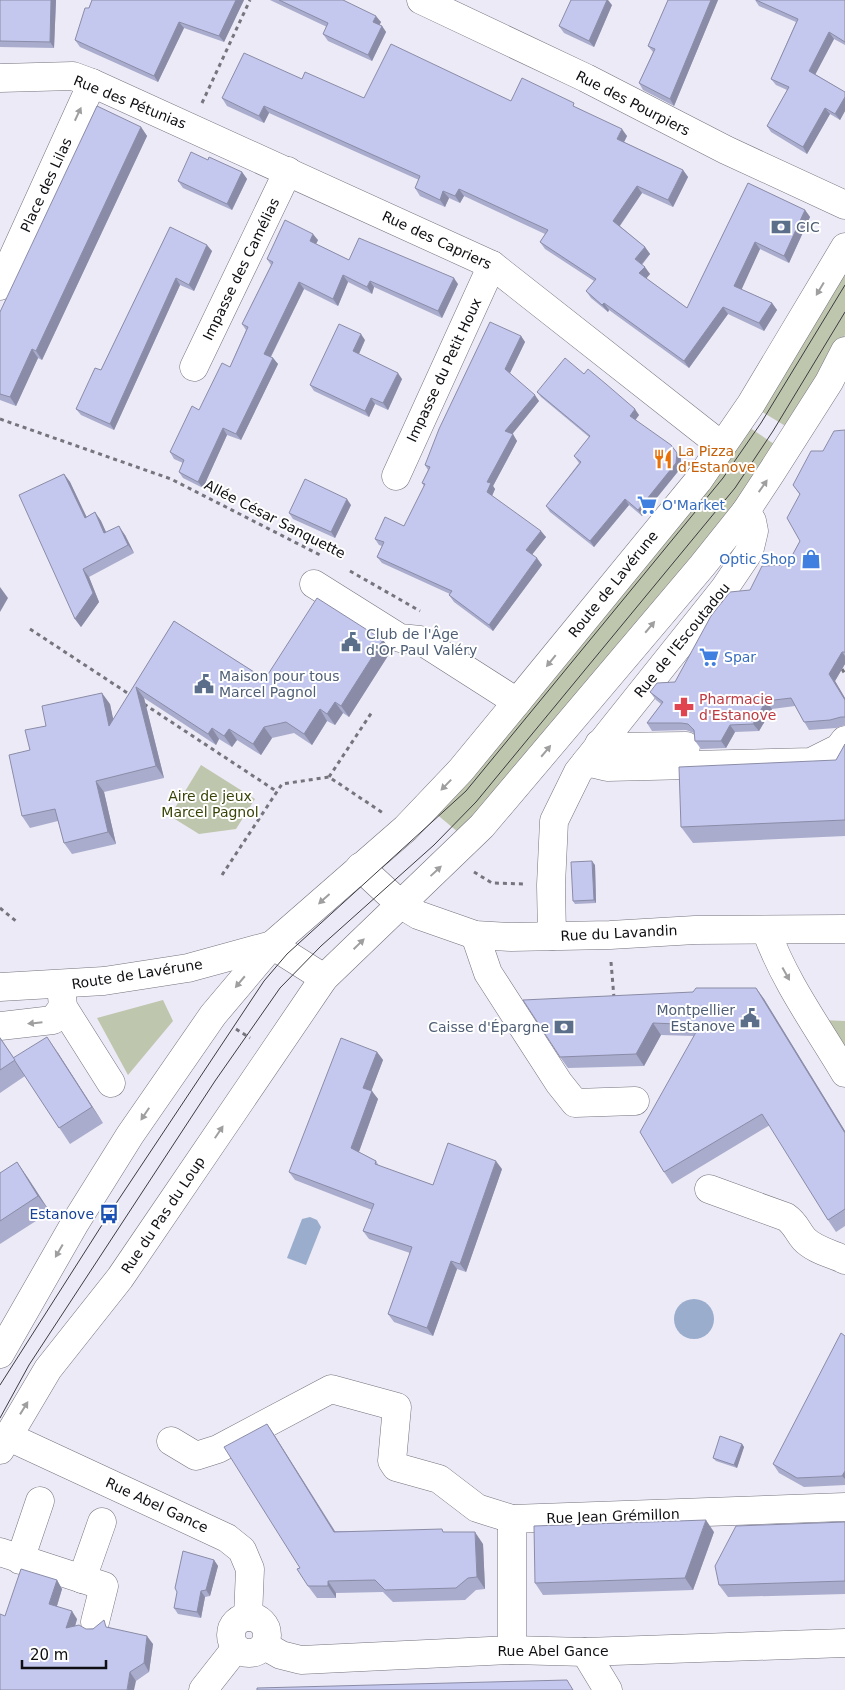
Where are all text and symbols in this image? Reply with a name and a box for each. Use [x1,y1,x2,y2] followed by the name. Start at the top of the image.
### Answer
[573,67,693,139] street label: Rue des Pourpiers
[71,72,189,132] street label: Rue des Pétunias
[73,107,82,122] one-way arrow
[17,135,75,235] street label: Place des Lilas
[200,195,282,343] street label: Impasse des Camélias
[380,208,494,272] street label: Rue des Capriers
[770,216,792,238] bank icon: CIC
[796,219,820,235] place label: CIC
[815,282,824,295] one-way arrow
[404,295,484,445] street label: Impasse du Petit Houx
[678,443,755,475] place label: La Pizza d'Estanove
[652,448,674,470] restaurant icon: La Pizza d'Estanove
[202,477,348,561] street label: Allée César Sanquette
[758,480,767,493] one-way arrow
[636,494,658,516] supermarket icon: O'Market
[662,497,726,513] place label: O'Market
[565,528,661,640] street label: Route de Lavérune
[800,548,822,570] shop icon: Optic Shop
[719,551,796,567] place label: Optic Shop
[631,580,733,700] street label: Rue de l'Escoutadou
[645,621,656,634] one-way arrow
[366,625,477,658] place label: Club de l'Âge d'Or Paul Valéry
[340,631,362,653] public building icon: Club de l'Âge d'Or Paul Valéry
[698,646,720,668] supermarket icon: Spar
[724,649,756,665] place label: Spar
[545,654,556,667] one-way arrow
[219,668,339,700] place label: Maison pour tous Marcel Pagnol
[193,673,215,695] public building icon: Maison pour tous Marcel Pagnol
[699,691,776,723] place label: Pharmacie d'Estanove
[673,696,695,718] pharmacy icon: Pharmacie d'Estanove
[540,745,551,758] one-way arrow
[441,779,453,791] one-way arrow
[161,788,259,820] park label: Aire de jeux Marcel Pagnol
[430,865,442,877] one-way arrow
[317,894,330,905] one-way arrow
[560,922,678,944] street label: Rue du Lavandin
[353,938,365,950] one-way arrow
[70,956,204,992] street label: Route de Lavérune
[781,967,790,980] one-way arrow
[235,976,246,989] one-way arrow
[656,1002,735,1034] place label: Montpellier Estanove
[739,1007,761,1029] public building icon: Montpellier Estanove
[553,1016,575,1038] bank icon: Caisse d'Épargne
[26,1019,42,1027] one-way arrow
[428,1019,549,1035] place label: Caisse d'Épargne
[140,1107,150,1120] one-way arrow
[214,1125,224,1139] one-way arrow
[118,1153,208,1276] street label: Rue du Pas du Loup
[98,1203,120,1225] bus stop icon: Estanove
[29,1206,94,1222] place label: Estanove
[54,1245,63,1258] one-way arrow
[20,1401,29,1414] one-way arrow
[103,1474,211,1536] street label: Rue Abel Gance
[546,1506,680,1526] street label: Rue Jean Grémillon
[22,1638,106,1670] scale bar
[497,1643,609,1659] street label: Rue Abel Gance
[30,1646,68,1664] text: 20 m

